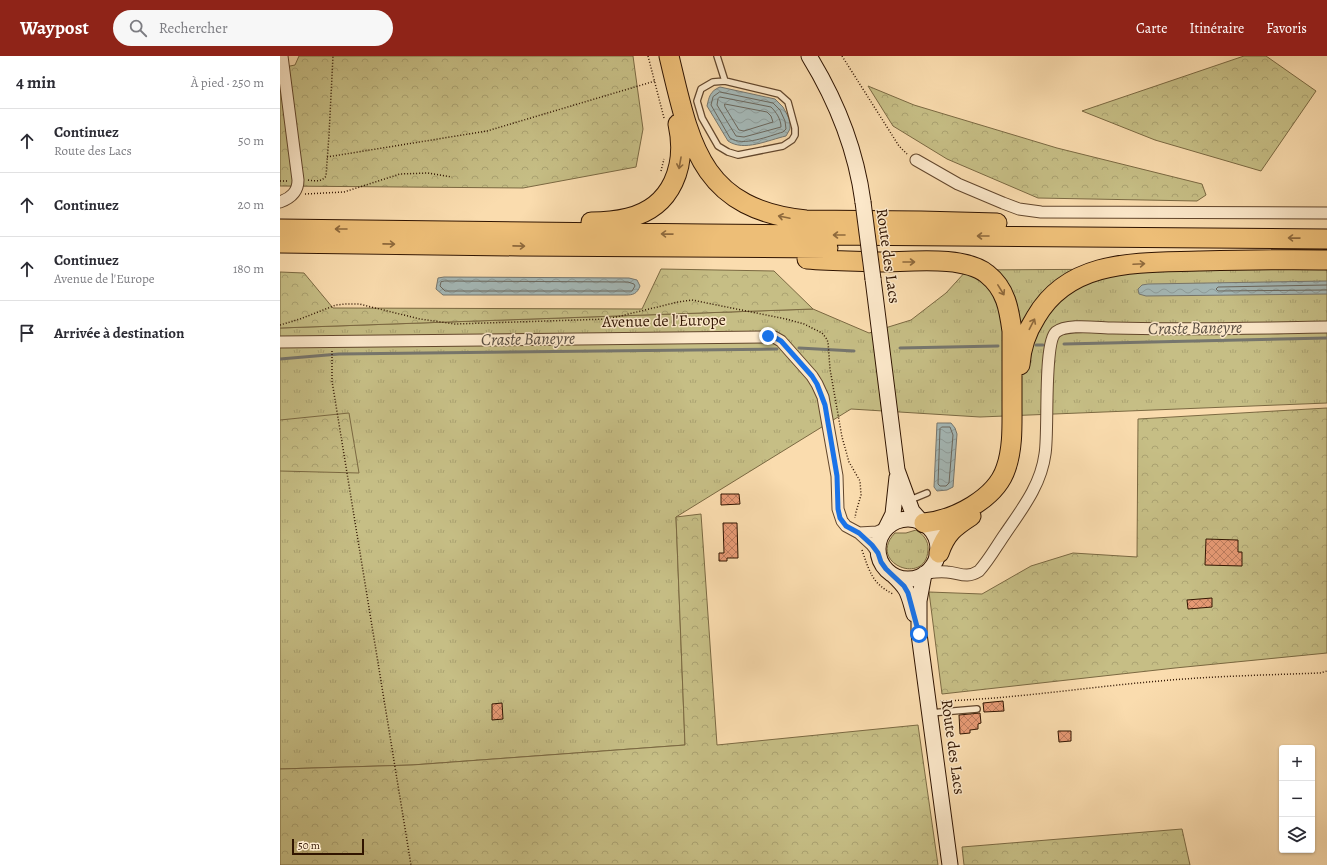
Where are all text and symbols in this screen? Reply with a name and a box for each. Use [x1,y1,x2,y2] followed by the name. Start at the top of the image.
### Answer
[113,10,393,46] search box
[20,15,89,41] text: Waypost
[127,17,149,39] icon: search
[159,18,228,38] text: Rechercher
[1136,19,1167,38] text: Carte
[1189,19,1244,38] text: Itinéraire
[1266,19,1307,38] text: Favoris
[16,71,56,94] text: 4 min
[191,74,264,91] text: À pied · 250 m
[54,122,119,142] text: Continuez
[16,130,38,152] icon: ahead
[238,132,264,149] text: 50 m
[54,142,132,159] text: Route des Lacs
[675,156,683,169] one-way arrow
[16,194,38,216] icon: ahead
[54,195,119,215] text: Continuez
[238,196,264,213] text: 20 m
[870,207,906,305] street label: Route des Lacs
[778,213,791,221] one-way arrow
[335,225,348,233] one-way arrow
[661,230,674,238] one-way arrow
[833,231,846,239] one-way arrow
[977,232,990,240] one-way arrow
[1288,234,1301,242] one-way arrow
[382,240,395,248] one-way arrow
[512,242,525,250] one-way arrow
[54,250,119,270] text: Continuez
[16,258,38,280] icon: ahead
[902,258,915,266] one-way arrow
[233,260,264,277] text: 180 m
[1132,260,1145,267] one-way arrow
[54,270,155,287] text: Avenue de l'Europe
[997,284,1005,296] one-way arrow
[601,309,726,333] street label: Avenue de l'Europe
[1148,316,1242,340] water label: Craste Baneyre
[1029,318,1036,330] one-way arrow
[16,322,38,344] icon: arrive
[54,323,185,343] text: Arrivée à destination
[481,327,575,351] water label: Craste Baneyre
[759,327,777,345] route end
[910,625,928,643] route start
[935,698,971,796] street label: Route des Lacs
[1279,745,1315,853] map controls
[1279,745,1315,781] button: +
[1279,781,1315,817] button: −
[1279,817,1315,853] button: layers
[292,837,364,856] scale bar
[298,838,320,853] text: 50 m

